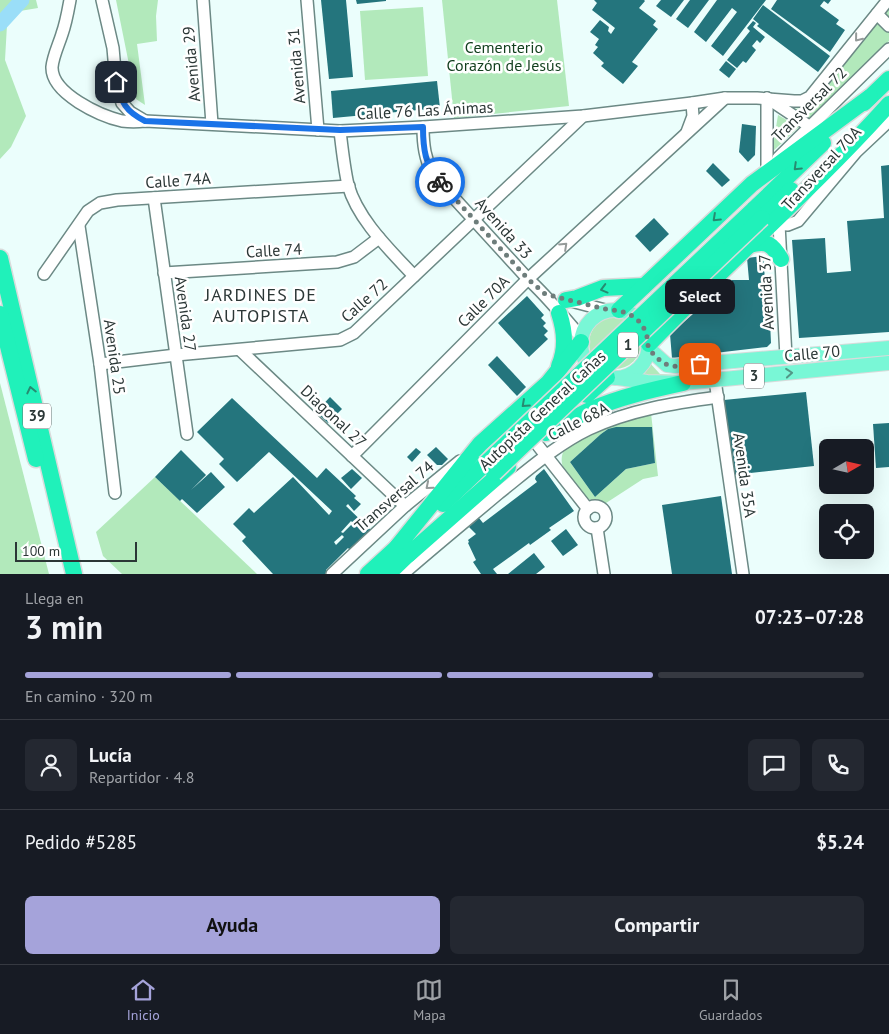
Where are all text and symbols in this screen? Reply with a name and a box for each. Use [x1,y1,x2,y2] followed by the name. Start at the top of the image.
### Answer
[178,25,204,103] street label: Avenida 29
[283,27,309,105] street label: Avenida 31
[855,32,863,41] one-way arrow
[447,37,562,75] park label: Cementerio Corazón de Jesús
[95,61,137,103] pin
[767,62,851,146] street label: Transversal 72
[102,68,130,96] icon: home
[356,96,494,124] street label: Calle 76 Las Ánimas
[777,121,865,214] street label: Transversal 70A
[415,157,465,207] courier
[794,161,803,170] one-way arrow
[145,168,212,192] street label: Calle 74A
[426,168,454,196] icon: bike
[471,193,537,263] street label: Avenida 33
[713,212,722,221] one-way arrow
[246,239,303,261] street label: Calle 74
[558,243,567,252] one-way arrow
[754,254,778,330] street label: Avenida 37
[453,270,514,331] street label: Calle 70A
[337,274,391,326] street label: Calle 72
[171,275,201,353] street label: Avenida 27
[665,279,735,314] callout: Select
[204,283,317,327] district label: JARDINES DE AUTOPISTA
[601,284,609,294] one-way arrow
[679,286,721,306] text: Select
[100,318,130,396] street label: Avenida 25
[618,332,638,358] road number: 1
[783,341,841,365] street label: Calle 70
[679,343,721,385] pin
[474,346,610,474] street label: Autopista General Cañas
[686,350,714,378] icon: bag
[744,364,764,388] road number: 3
[785,368,793,379] one-way arrow
[297,380,371,452] street label: Diagonal 27
[26,386,37,395] one-way arrow
[544,397,612,445] street label: Calle 68A
[521,398,530,407] one-way arrow
[23,404,51,428] road number: 39
[729,431,761,519] street label: Avenida 35A
[819,439,874,494] north arrow
[819,439,874,559] map controls
[350,456,438,536] street label: Transversal 74
[426,481,435,489] one-way arrow
[819,504,874,559] button: locate
[15,539,138,562] scale bar
[22,542,60,560] text: 100 m
[25,588,84,608] text: Llega en
[755,605,864,629] text: 07:23–07:28
[25,606,103,648] text: 3 min
[25,686,153,706] text: En camino · 320 m
[25,739,77,791] button: person
[748,739,800,791] button: chat
[812,739,864,791] button: phone
[89,743,132,767] text: Lucía
[89,767,194,787] text: Repartidor · 4.8
[25,830,137,854] text: Pedido #5285
[816,830,864,854] text: $5.24
[25,896,440,954] button: Ayuda
[450,896,864,954] button: Compartir
[127,976,160,1024] tab: Inicio
[413,976,446,1024] tab: Mapa
[699,976,762,1024] tab: Guardados

